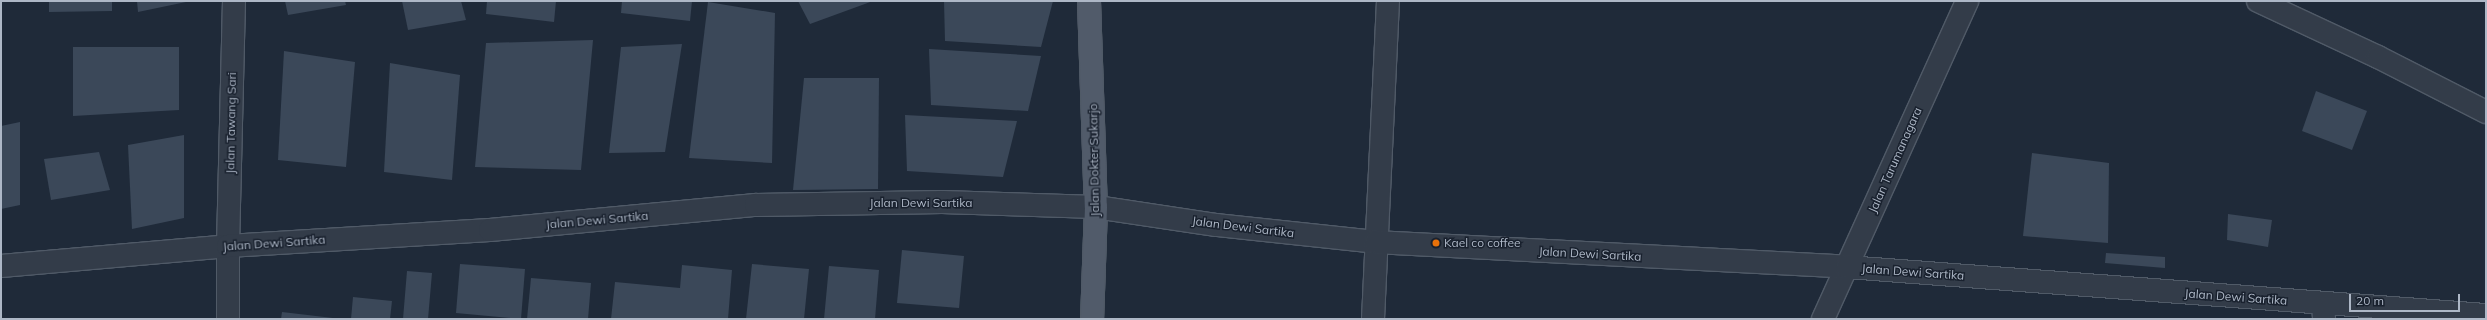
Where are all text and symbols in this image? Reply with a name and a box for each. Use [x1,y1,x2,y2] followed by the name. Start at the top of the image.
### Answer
[223,72,239,174] street label: Jalan Tawang Sari
[1086,103,1102,217] street label: Jalan Dokter Sukarjo
[1865,105,1925,215] street label: Jalan Tarumanagara
[870,196,972,210] street label: Jalan Dewi Sartika
[545,208,649,232] street label: Jalan Dewi Sartika
[1191,214,1295,240] street label: Jalan Dewi Sartika
[222,232,326,254] street label: Jalan Dewi Sartika
[1444,236,1521,250] place label: Kael co coffee
[1431,238,1441,248] marker: Kael co coffee
[1538,244,1642,264] street label: Jalan Dewi Sartika
[1861,261,1965,283] street label: Jalan Dewi Sartika
[2184,286,2288,308] street label: Jalan Dewi Sartika
[2351,286,2462,312] scale bar
[2356,293,2384,308] text: 20 m

